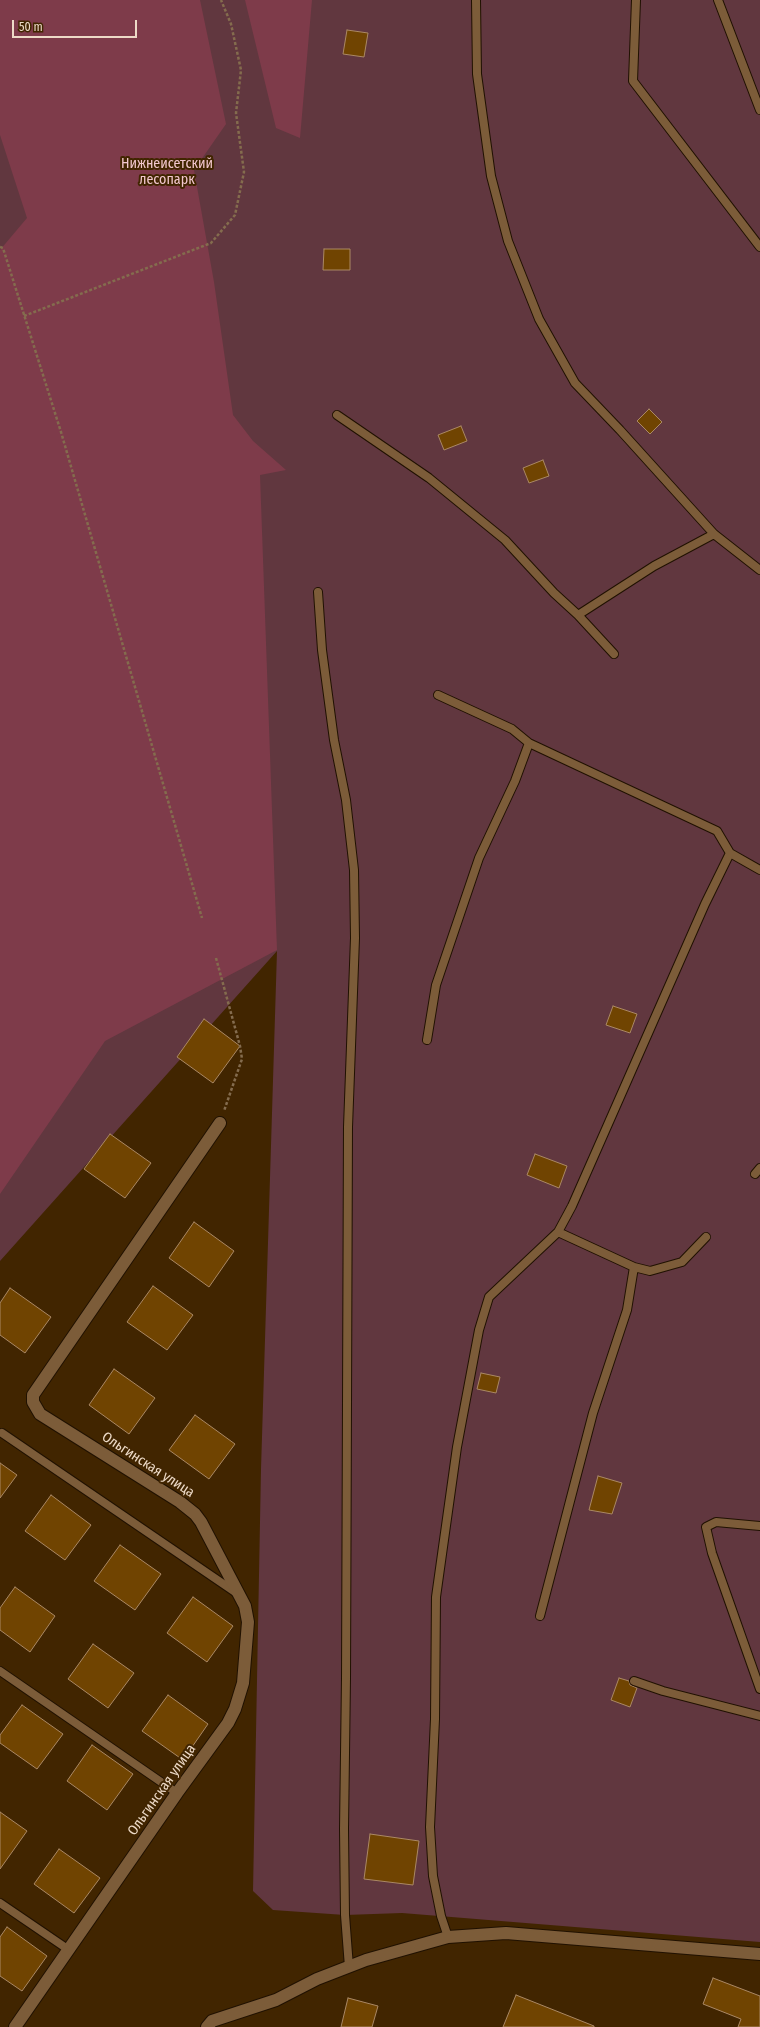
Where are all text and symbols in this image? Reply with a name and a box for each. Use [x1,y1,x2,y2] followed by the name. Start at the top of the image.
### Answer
[14,12,139,38] scale bar
[19,20,43,34] text: 50 m
[121,156,213,188] park label: Нижнеисетский лесопарк
[98,1429,198,1501] street label: Ольгинская улица
[124,1741,200,1839] street label: Ольгинская улица

